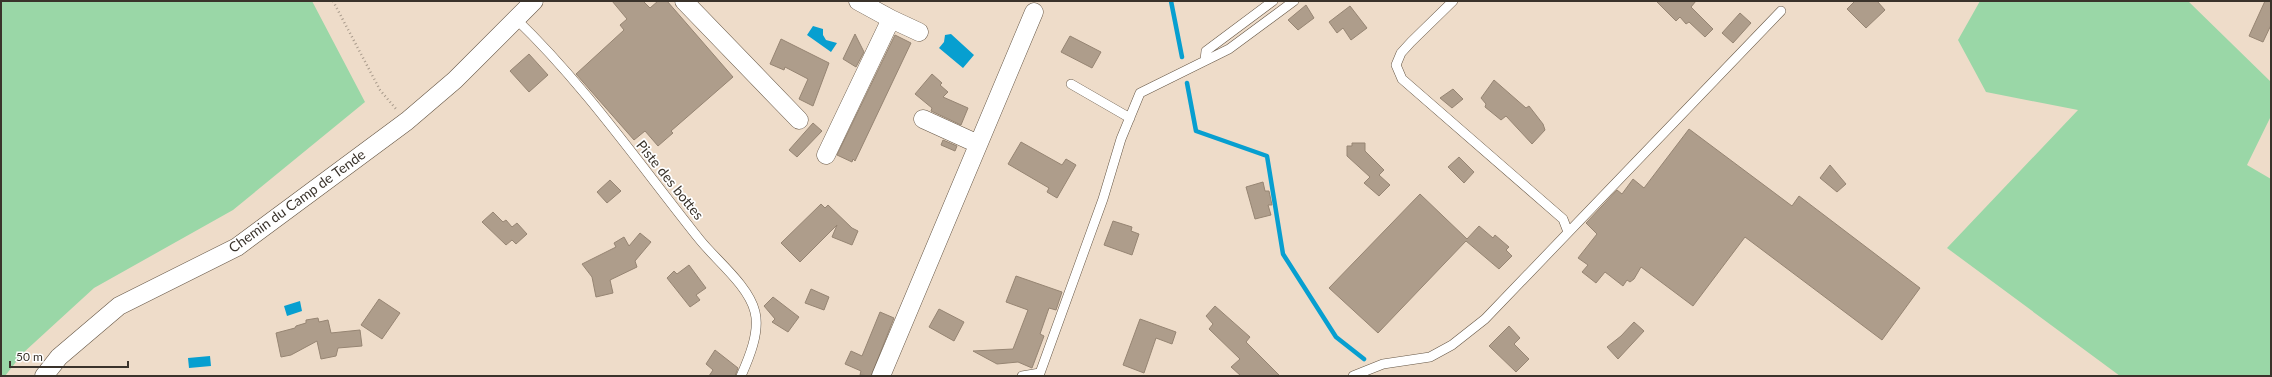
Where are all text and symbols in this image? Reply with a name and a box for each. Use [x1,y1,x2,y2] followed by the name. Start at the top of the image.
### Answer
[633,137,708,223] street label: Piste des bottes
[225,145,368,256] street label: Chemin du Camp de Tende
[10,343,128,369] scale bar
[16,349,43,364] text: 50 m

